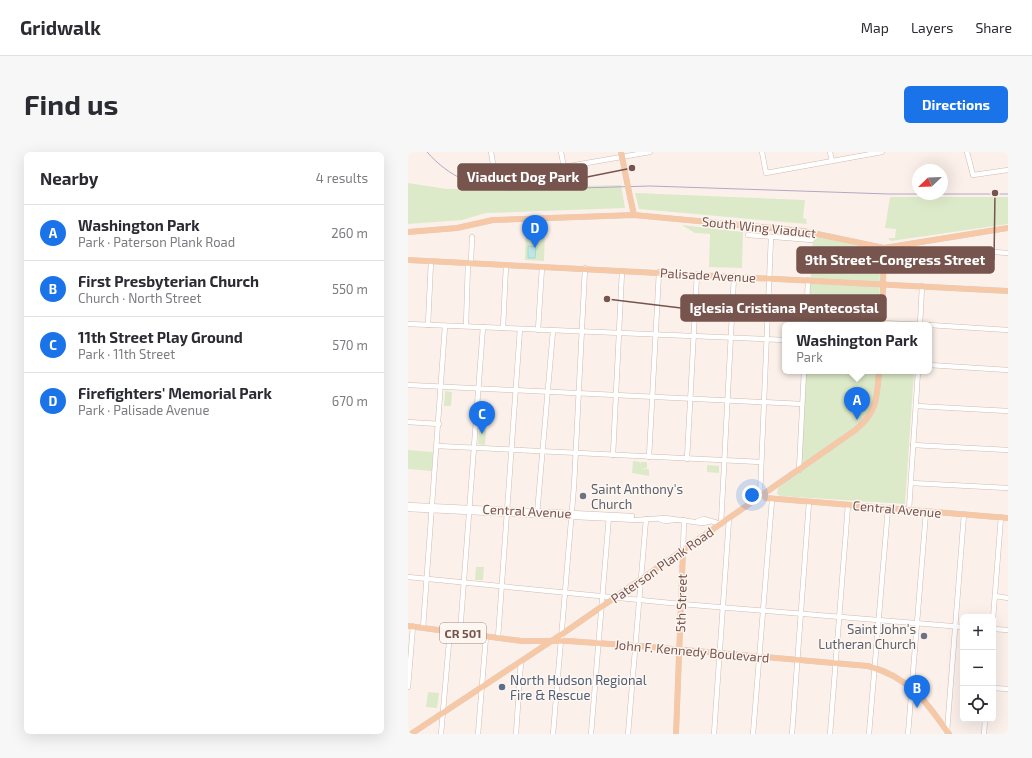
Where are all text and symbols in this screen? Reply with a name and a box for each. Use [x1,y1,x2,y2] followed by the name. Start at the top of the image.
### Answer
[20,16,101,39] text: Gridwalk
[861,19,889,36] text: Map
[911,19,953,36] text: Layers
[975,19,1012,36] text: Share
[904,86,1008,123] button: Directions
[24,87,118,121] text: Find us
[458,164,587,190] callout: Viaduct Dog Park
[912,164,948,200] north arrow
[40,168,98,188] text: Nearby
[467,168,580,185] text: Viaduct Dog Park
[316,170,368,186] text: 4 results
[701,213,817,241] street label: South Wing Viaduct
[522,215,548,248] pin: D
[78,216,200,234] text: Washington Park
[49,225,57,241] text: A
[331,225,368,241] text: 260 m
[78,234,235,250] text: Park · Paterson Plank Road
[797,247,994,273] callout: 9th Street–Congress Street
[805,251,986,268] text: 9th Street–Congress Street
[660,264,756,286] street label: Palisade Avenue
[78,272,259,290] text: First Presbyterian Church
[49,281,57,297] text: B
[332,281,368,297] text: 550 m
[78,290,202,306] text: Church · North Street
[681,295,886,321] callout: Iglesia Cristiana Pentecostal
[689,299,879,316] text: Iglesia Cristiana Pentecostal
[782,322,932,374] popup
[78,328,243,346] text: 11th Street Play Ground
[796,331,918,349] text: Washington Park
[49,337,57,353] text: C
[332,337,368,353] text: 570 m
[78,346,175,362] text: Park · 11th Street
[796,349,823,365] text: Park
[78,384,272,402] text: Firefighters' Memorial Park
[844,387,870,420] pin: A
[49,393,57,409] text: D
[332,393,368,409] text: 670 m
[469,401,495,434] pin: C
[78,402,209,418] text: Park · Palisade Avenue
[591,481,683,512] place label: Saint Anthony's Church
[742,485,762,505] your location
[578,491,588,501] marker: Saint Anthony's Church
[852,497,942,521] street label: Central Avenue
[482,501,572,521] street label: Central Avenue
[607,523,717,607] street label: Paterson Plank Road
[672,573,690,633] street label: 5th Street
[960,614,996,722] map controls
[960,614,996,650] button: +
[818,621,916,652] place label: Saint John's Lutheran Church
[440,623,486,643] road number: CR 501
[919,631,929,641] marker: Saint John's Lutheran Church
[614,636,770,666] street label: John F. Kennedy Boulevard
[960,650,996,686] button: −
[510,672,647,703] place label: North Hudson Regional Fire & Rescue
[904,675,930,708] pin: B
[497,682,507,692] marker: North Hudson Regional Fire & Rescue
[960,686,996,722] button: locate

